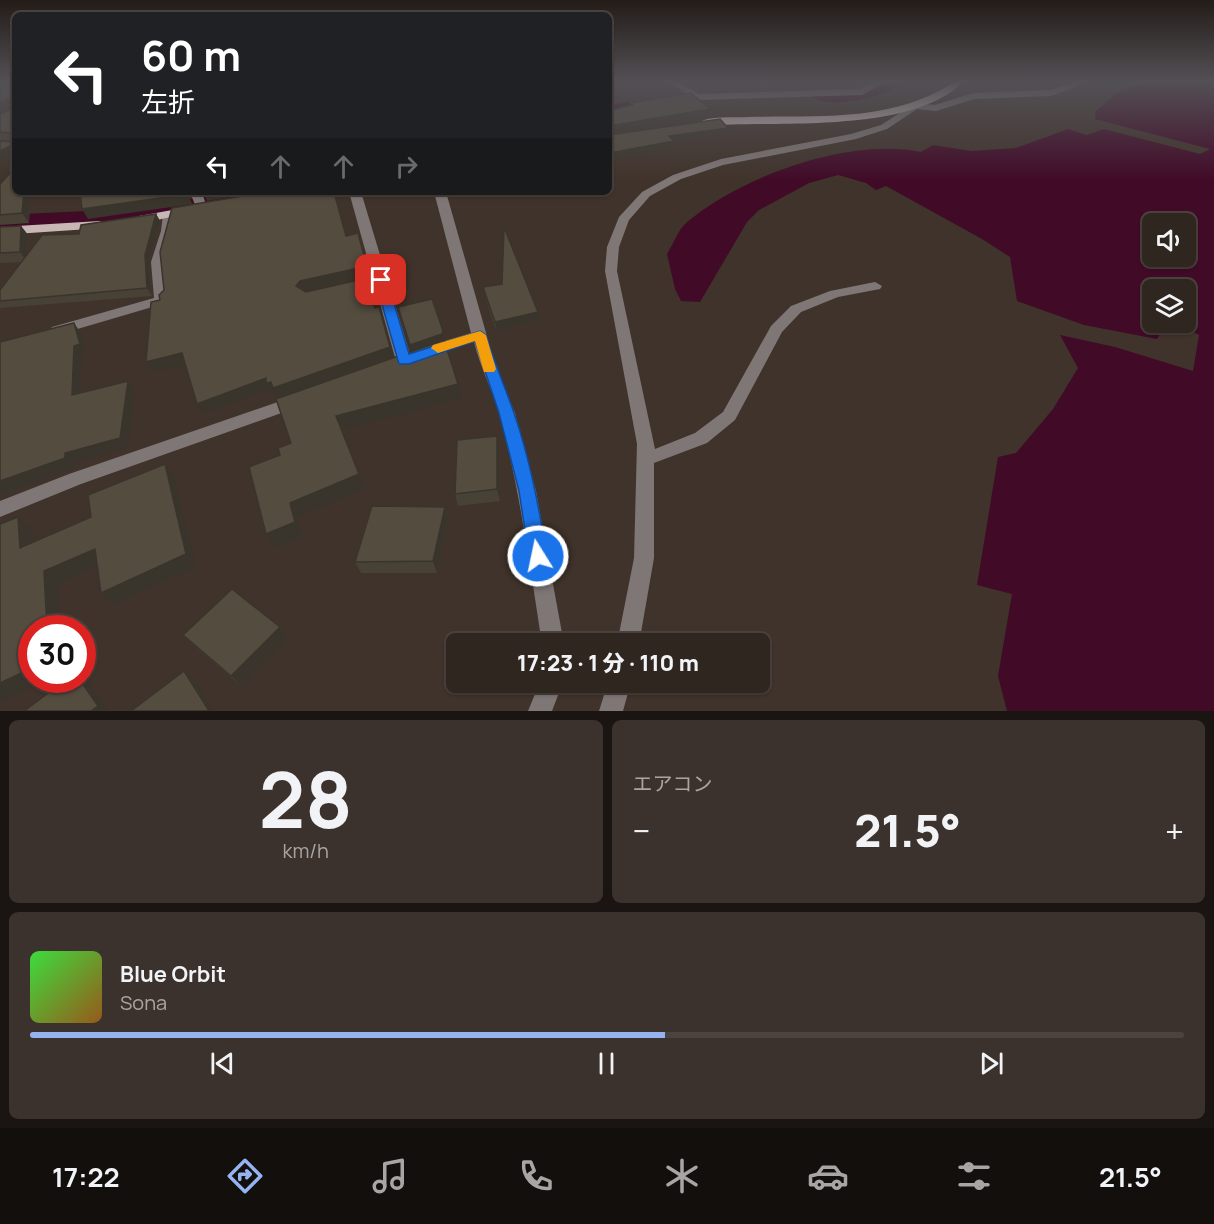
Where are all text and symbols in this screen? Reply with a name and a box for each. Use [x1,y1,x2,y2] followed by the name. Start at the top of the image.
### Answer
[141,26,241,84] text: 60 m
[42,36,120,114] icon: left
[141,83,195,120] text: 左折
[201,150,234,183] icon: left
[264,150,297,183] icon: ahead
[327,150,360,183] icon: ahead
[390,150,423,183] icon: right
[1142,213,1196,333] map controls
[1142,213,1196,267] button: sound
[355,254,406,305] pin
[364,263,397,296] icon: arrive
[1142,279,1196,333] button: layers
[506,524,570,588] position arrow
[18,615,96,693] speed limit sign: 30
[517,648,699,678] text: 17:23 · 1 分 · 110 m
[259,745,353,851] text: 28
[633,770,713,797] text: エアコン
[854,799,961,861] text: 21.5°
[633,808,650,853] text: −
[1165,808,1184,853] text: +
[282,837,329,864] text: km/h
[120,959,226,989] text: Blue Orbit
[120,989,167,1016] text: Sona
[206,1047,239,1080] icon: previous
[590,1047,623,1080] icon: pause
[975,1047,1008,1080] icon: next
[224,1155,266,1197] icon: directions
[369,1155,411,1197] icon: music
[515,1155,557,1197] icon: phone
[661,1155,703,1197] icon: climate
[807,1155,849,1197] icon: car
[953,1155,995,1197] icon: filters
[52,1158,120,1195] text: 17:22
[1099,1158,1162,1195] text: 21.5°

